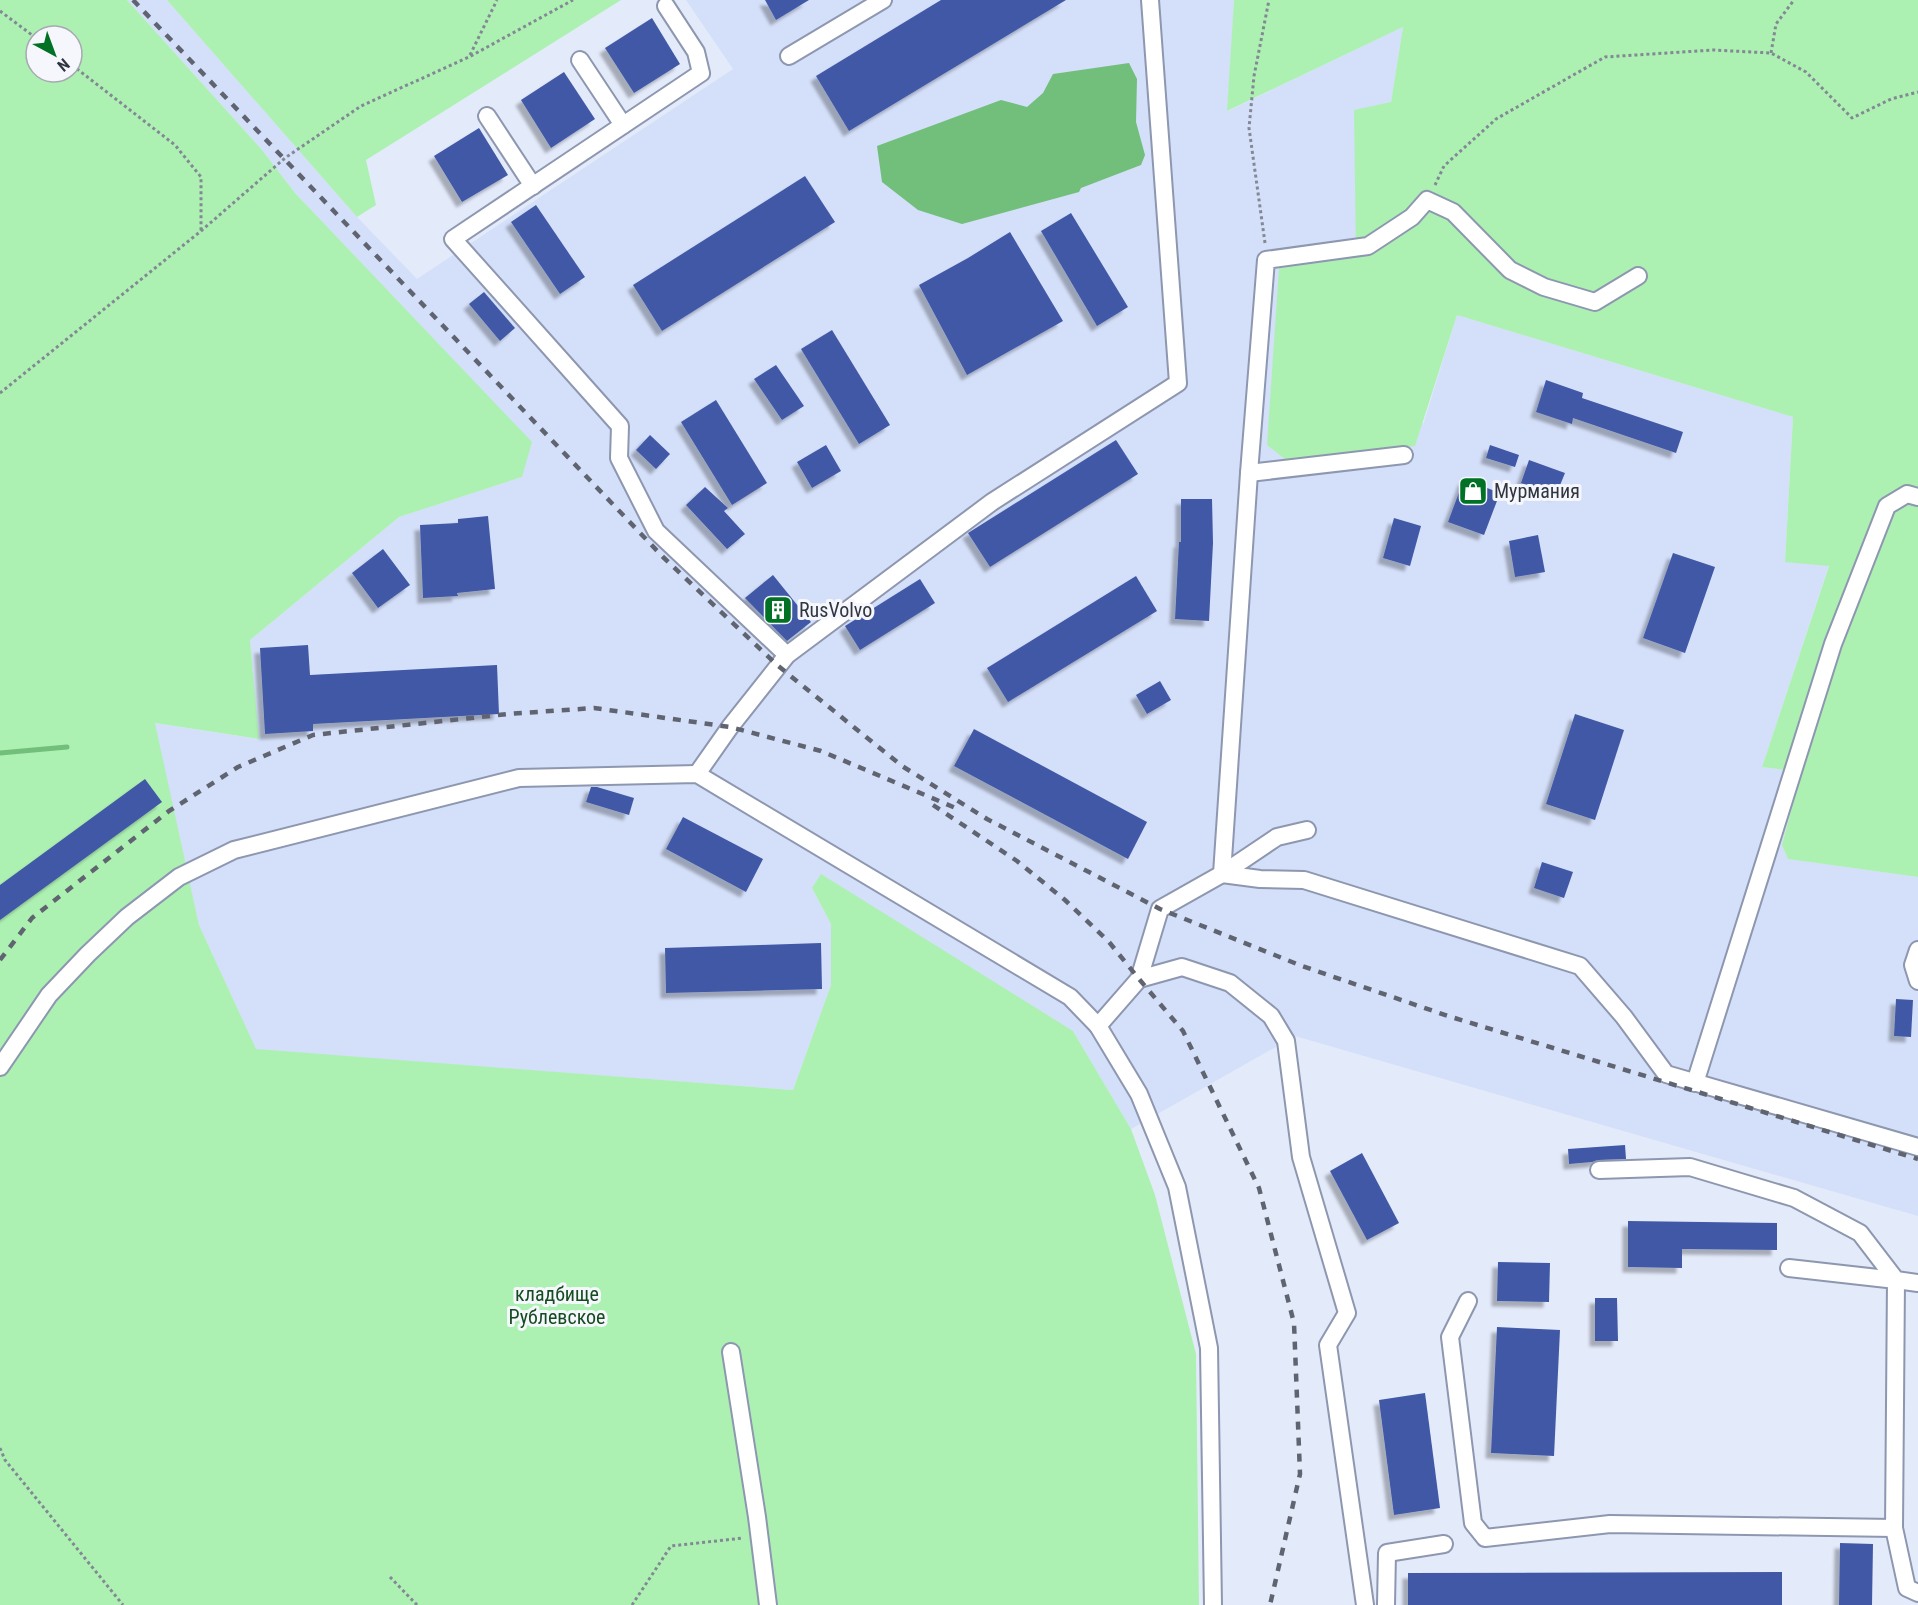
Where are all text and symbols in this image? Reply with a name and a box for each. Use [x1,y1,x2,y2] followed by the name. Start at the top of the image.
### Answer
[24,24,84,84] north arrow
[54,55,73,75] text: N
[1457,475,1489,507] shop icon: Мурмания
[1494,479,1580,503] place label: Мурмания
[762,594,794,626] building icon: RusVolvo
[799,598,872,622] place label: RusVolvo
[509,1282,605,1329] park label: кладбище Рублевское

